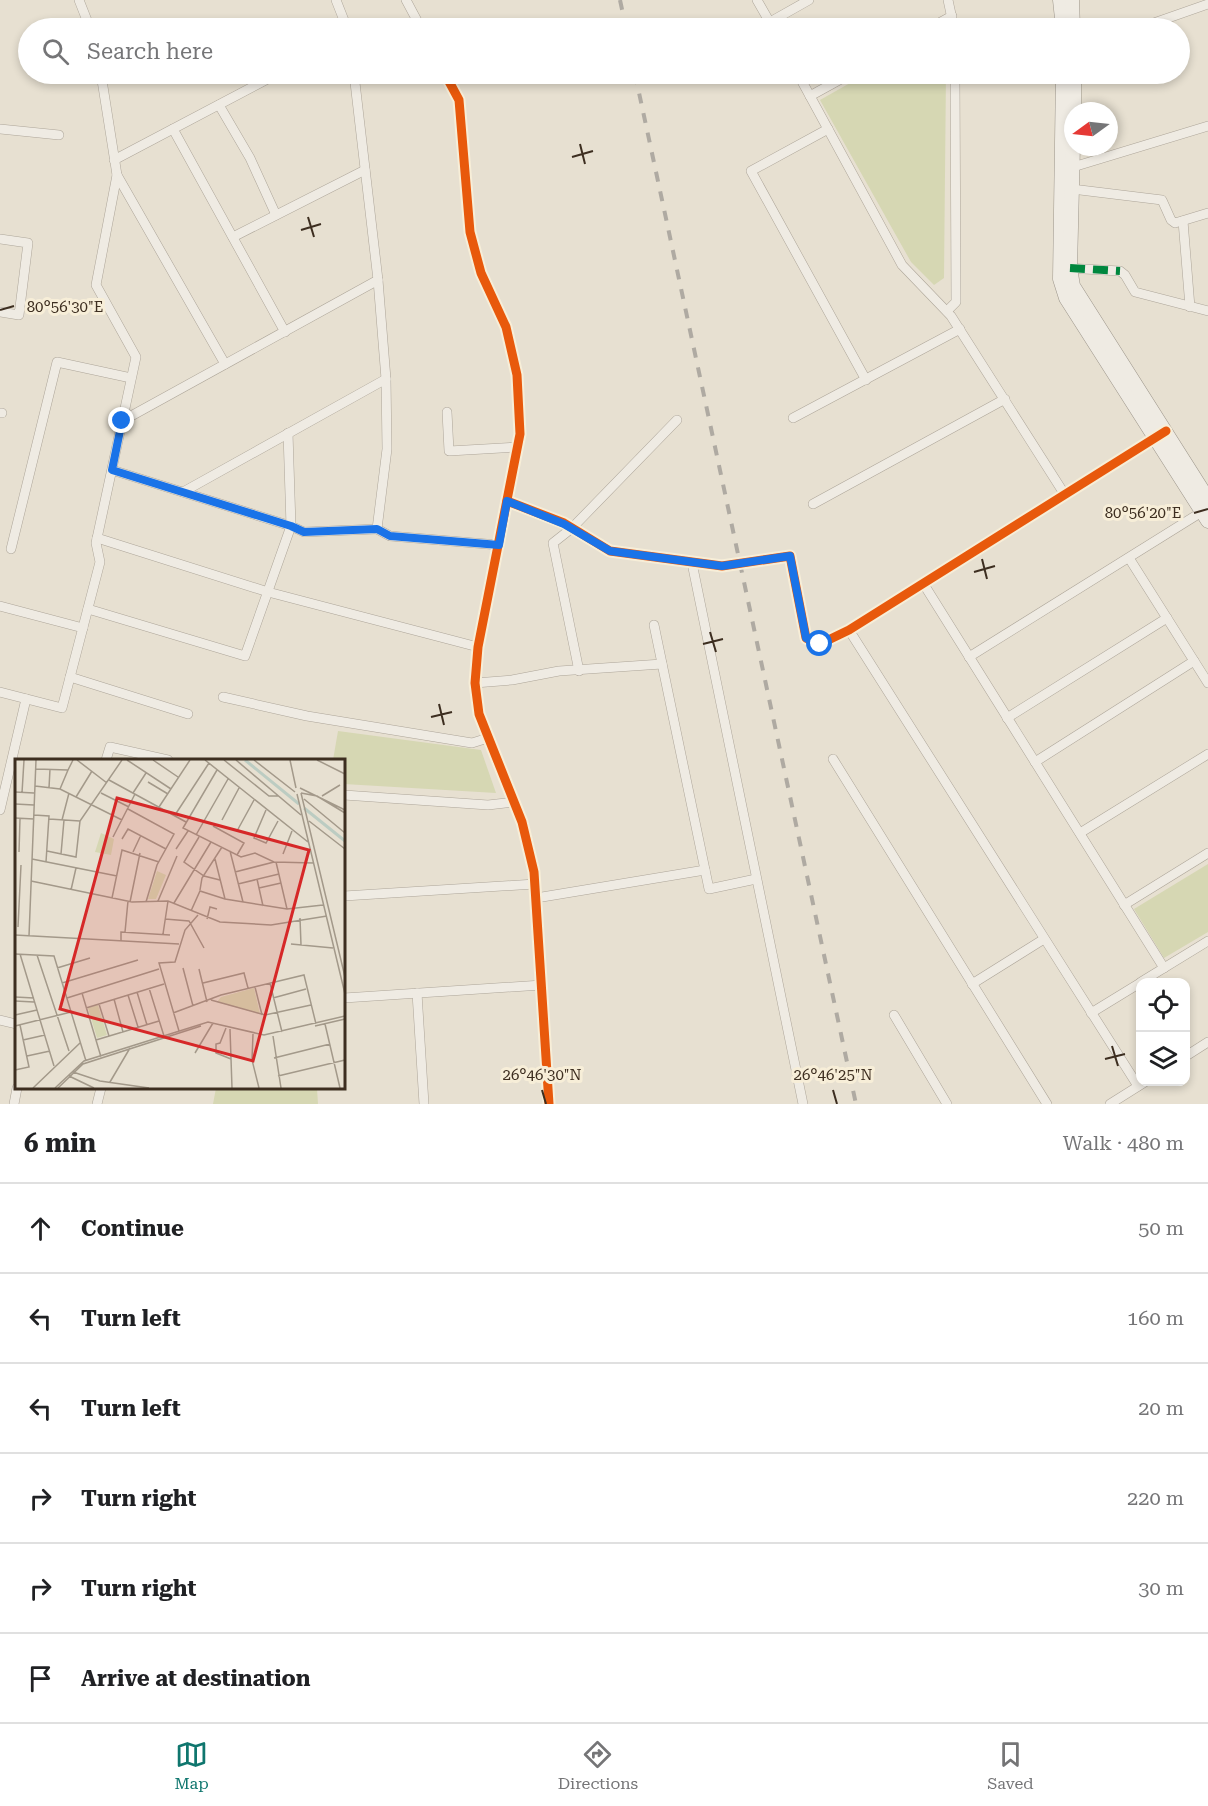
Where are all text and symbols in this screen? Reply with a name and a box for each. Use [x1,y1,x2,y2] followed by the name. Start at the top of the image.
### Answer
[18,18,1190,84] search box
[39,35,72,68] icon: search
[87,39,213,64] text: Search here
[1064,102,1118,156] north arrow
[27,298,103,316] text: 80°56'30"E
[108,407,134,433] route end
[1105,504,1181,522] text: 80°56'20"E
[806,630,832,656] route start
[15,759,345,1089] inset map
[1136,978,1190,1086] map controls
[1136,978,1190,1032] button: locate
[1136,1032,1190,1086] button: layers
[502,1066,582,1084] text: 26°46'30"N
[793,1066,873,1084] text: 26°46'25"N
[24,1128,96,1158] text: 6 min
[1063,1131,1184,1155] text: Walk · 480 m
[24,1212,57,1245] icon: ahead
[81,1216,184,1241] text: Continue
[1138,1216,1184,1240] text: 50 m
[24,1302,57,1335] icon: left
[81,1306,181,1331] text: Turn left
[1127,1306,1184,1330] text: 160 m
[24,1392,57,1425] icon: left
[81,1396,181,1421] text: Turn left
[1138,1396,1184,1420] text: 20 m
[24,1482,57,1515] icon: right
[81,1486,196,1511] text: Turn right
[1127,1486,1184,1510] text: 220 m
[24,1572,57,1605] icon: right
[81,1576,196,1601] text: Turn right
[1138,1576,1184,1600] text: 30 m
[24,1662,57,1695] icon: arrive
[81,1666,310,1691] text: Arrive at destination
[174,1738,209,1793] tab: Map
[558,1738,638,1793] tab: Directions
[987,1738,1034,1793] tab: Saved

